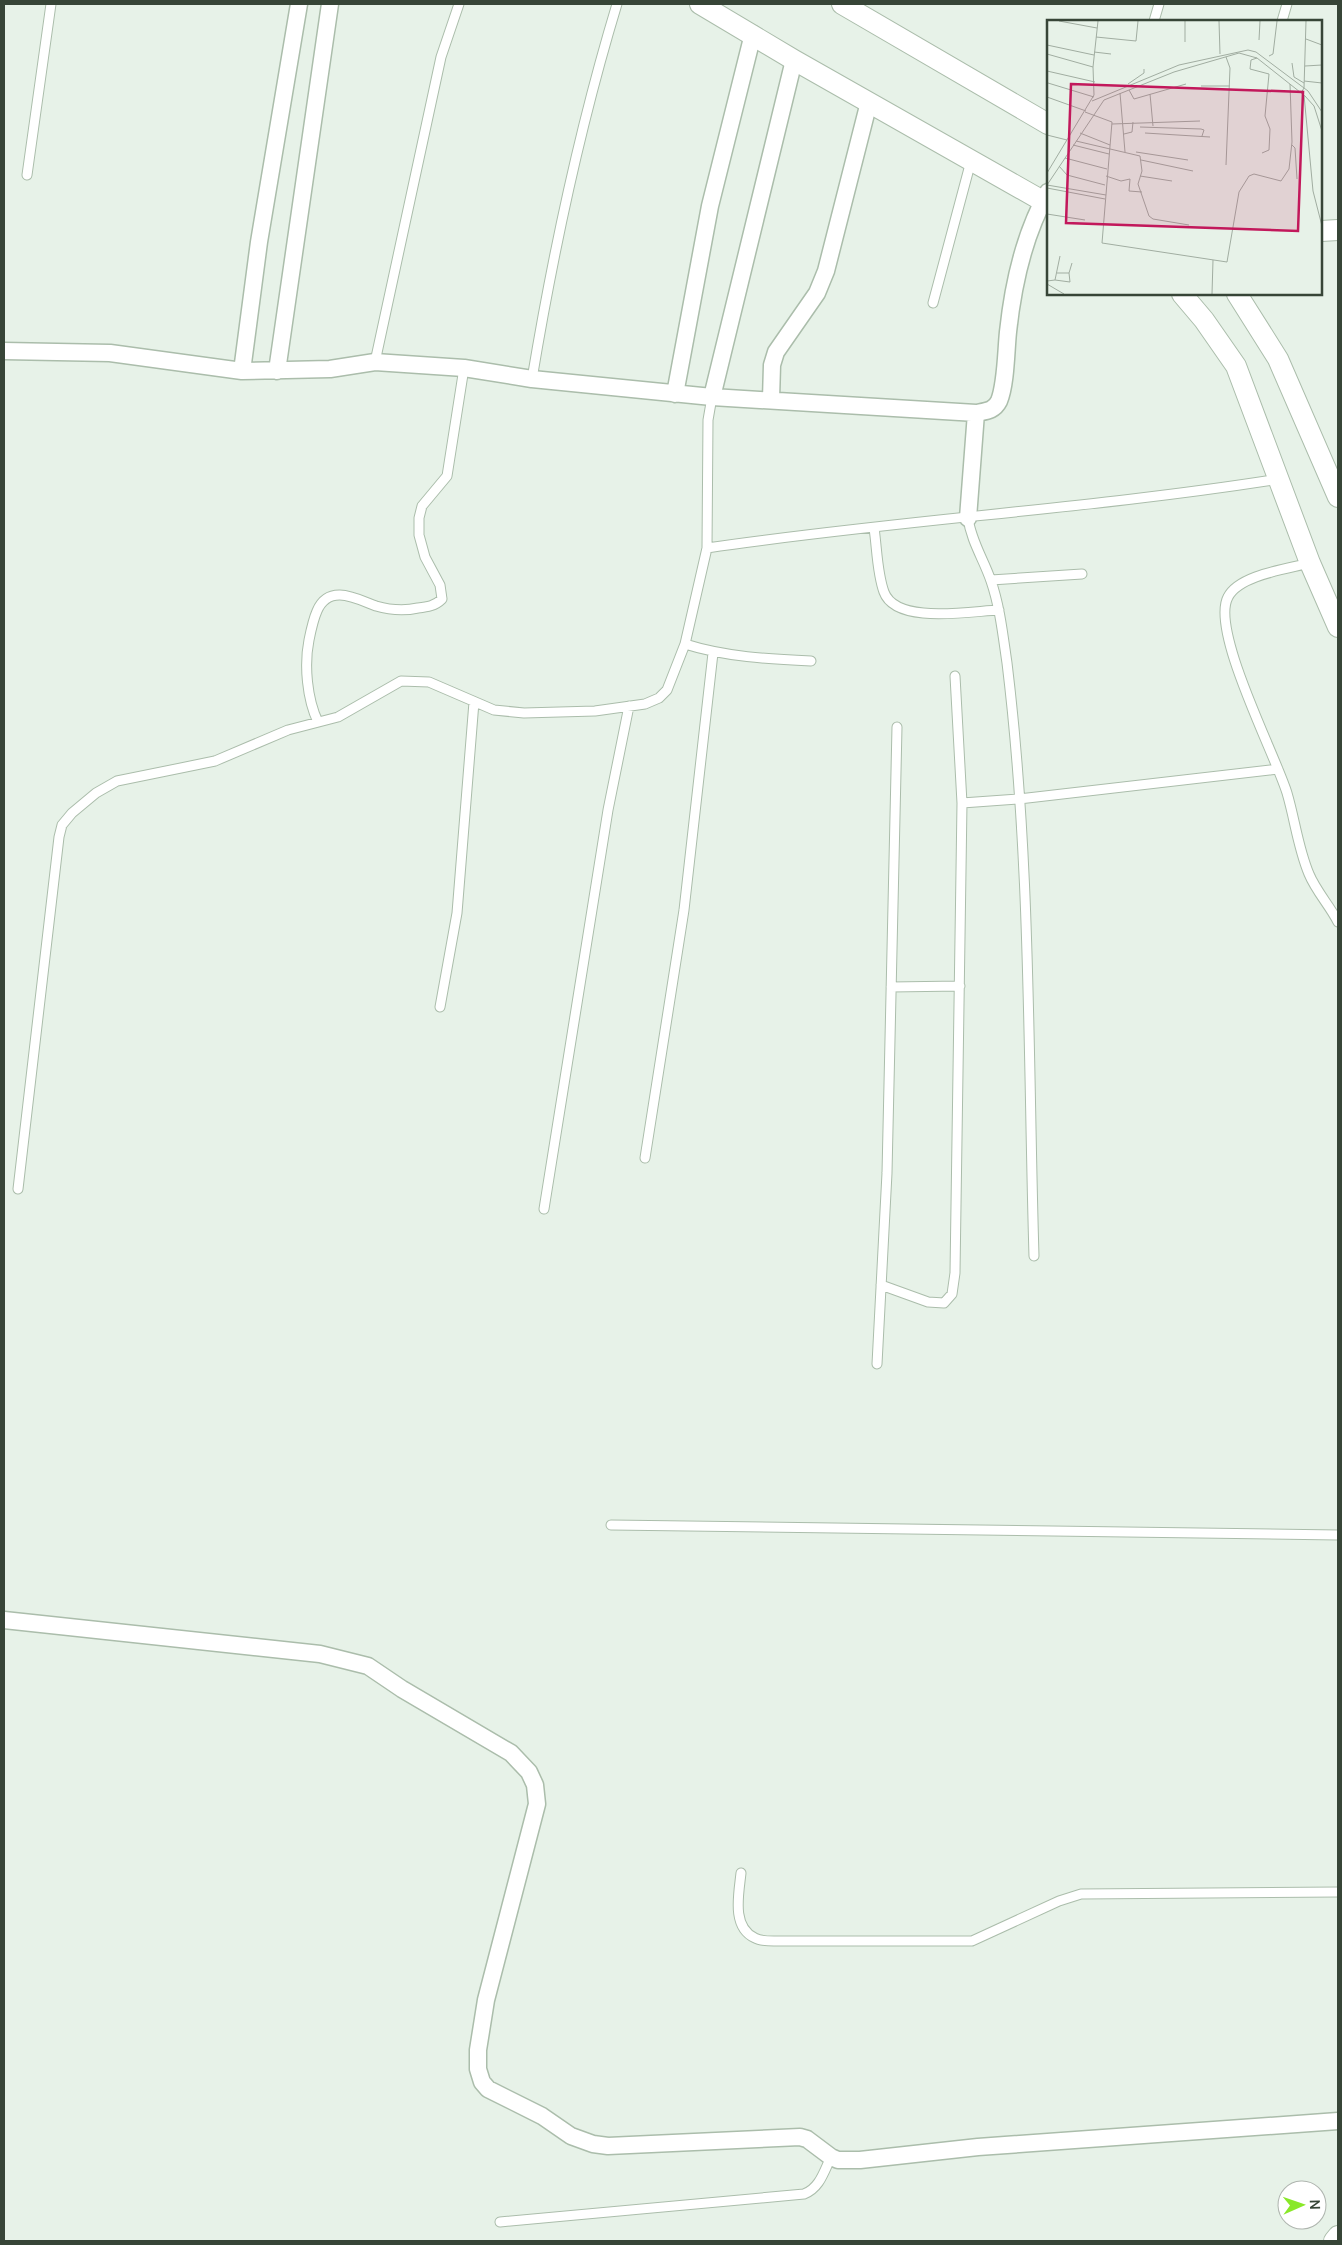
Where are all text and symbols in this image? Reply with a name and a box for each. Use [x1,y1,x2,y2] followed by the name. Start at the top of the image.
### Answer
[1047,20,1322,295] inset map
[1277,2180,1327,2230] north arrow
[1306,2199,1325,2210] text: N

